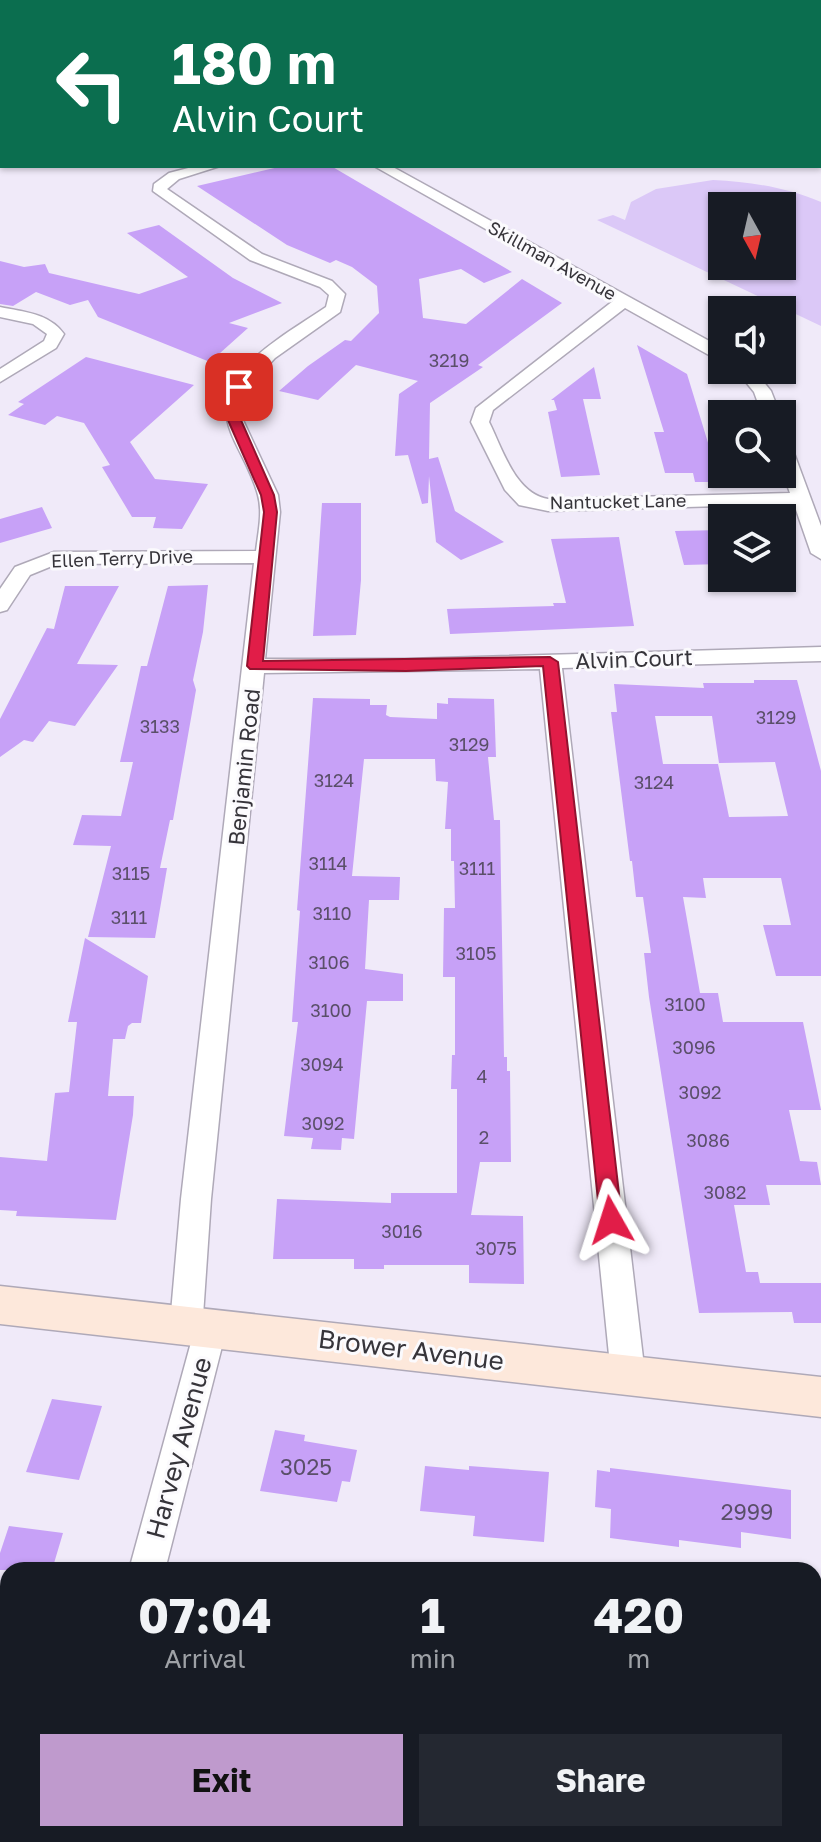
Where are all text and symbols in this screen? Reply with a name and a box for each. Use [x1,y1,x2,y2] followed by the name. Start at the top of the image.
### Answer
[172,29,336,96] text: 180 m
[40,32,144,136] icon: left
[172,97,364,140] text: Alvin Court
[708,192,796,280] north arrow
[708,192,796,592] map controls
[485,216,620,304] street label: Skillman Avenue
[708,296,796,384] button: sound
[429,349,469,371] house number: 3219
[205,353,273,421] pin
[217,365,261,409] icon: arrive
[708,400,796,488] button: search
[549,489,687,513] street label: Nantucket Lane
[708,504,796,592] button: layers
[51,545,193,571] street label: Ellen Terry Drive
[575,643,693,674] street label: Alvin Court
[222,687,265,847] street label: Benjamin Road
[756,706,796,728] house number: 3129
[140,715,180,737] house number: 3133
[449,733,489,755] house number: 3129
[314,769,354,791] house number: 3124
[634,771,674,793] house number: 3124
[309,852,347,874] house number: 3114
[459,857,496,879] house number: 3111
[112,862,150,884] house number: 3115
[312,902,352,924] house number: 3110
[111,906,148,928] house number: 3111
[456,942,496,964] house number: 3105
[308,951,350,973] house number: 3106
[664,993,706,1015] house number: 3100
[310,999,352,1021] house number: 3100
[672,1036,716,1058] house number: 3096
[300,1053,344,1075] house number: 3094
[477,1065,488,1087] house number: 4
[678,1081,722,1103] house number: 3092
[301,1112,345,1134] house number: 3092
[479,1126,489,1148] house number: 2
[686,1129,730,1151] house number: 3086
[569,1178,653,1262] position arrow
[703,1181,747,1203] house number: 3082
[381,1220,423,1242] house number: 3016
[475,1237,517,1259] house number: 3075
[316,1323,506,1376] street label: Brower Avenue
[139,1354,218,1542] street label: Harvey Avenue
[280,1453,332,1480] house number: 3025
[721,1498,773,1525] house number: 2999
[138,1586,272,1644] text: 07:04
[420,1586,445,1644] text: 1
[594,1586,684,1644] text: 420
[164,1643,246,1674] text: Arrival
[410,1643,456,1674] text: min
[627,1643,650,1674] text: m
[40,1734,403,1826] button: Exit
[419,1734,782,1826] button: Share

